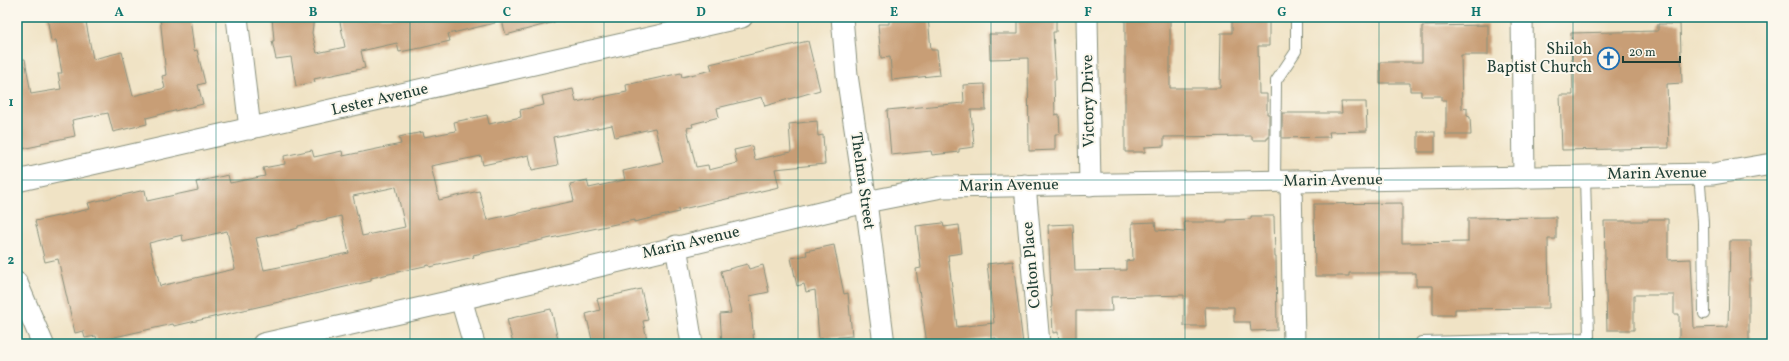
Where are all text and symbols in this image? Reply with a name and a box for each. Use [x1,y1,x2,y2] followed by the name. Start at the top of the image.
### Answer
[114,4,124,22] text: A
[309,4,318,22] text: B
[503,4,511,22] text: C
[696,4,706,22] text: D
[890,4,898,22] text: E
[1084,4,1092,22] text: F
[1277,4,1287,22] text: G
[1471,4,1481,22] text: H
[1668,4,1673,22] text: I
[1623,38,1680,64] scale bar
[1487,39,1592,79] place label: Shiloh Baptist Church
[1629,45,1656,61] text: 20 m
[1595,46,1621,72] church icon: Shiloh Baptist Church
[1077,54,1101,148] street label: Victory Drive
[329,78,431,122] street label: Lester Avenue
[8,94,14,112] text: 1
[844,131,880,232] street label: Thelma Street
[1607,162,1707,186] street label: Marin Avenue
[1283,169,1383,193] street label: Marin Avenue
[959,174,1059,198] street label: Marin Avenue
[640,221,742,265] street label: Marin Avenue
[1017,221,1047,309] street label: Colton Place
[8,252,15,270] text: 2

